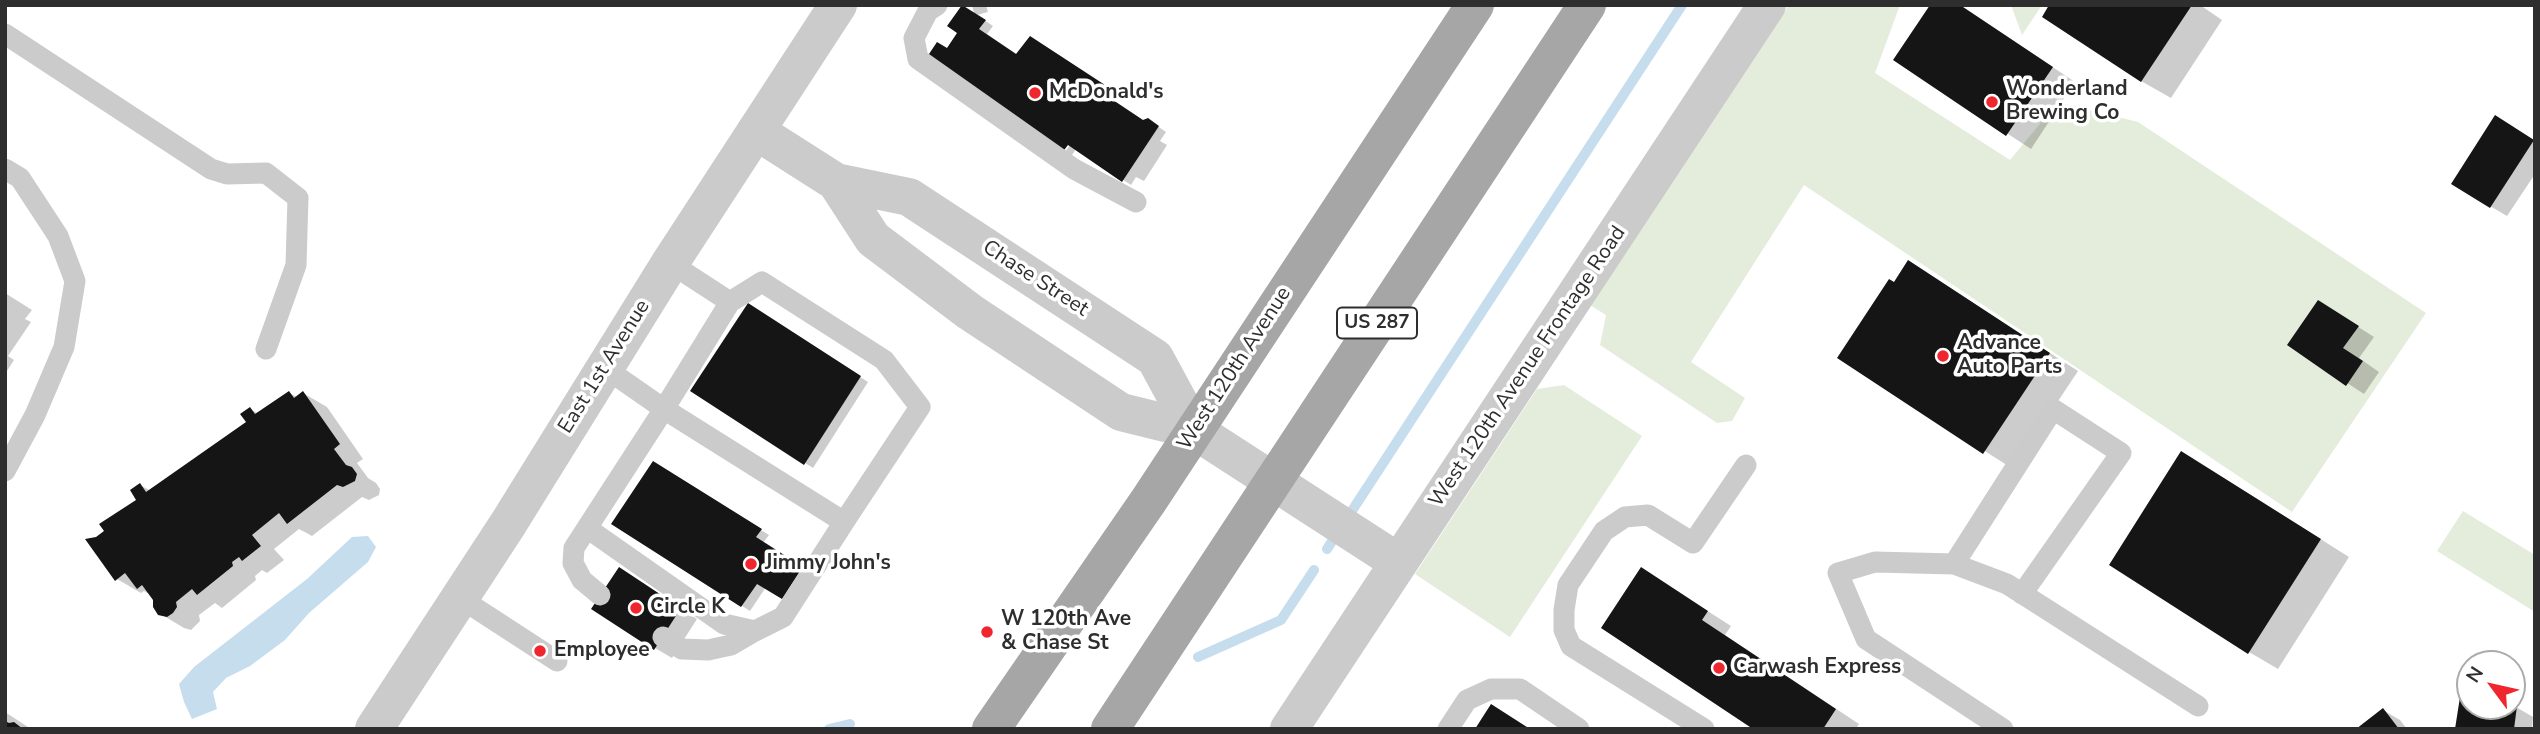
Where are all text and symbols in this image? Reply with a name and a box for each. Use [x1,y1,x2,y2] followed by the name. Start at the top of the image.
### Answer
[2006,77,2128,127] place label: Wonderland Brewing Co
[1049,80,1164,106] place label: McDonald's
[1027,85,1043,101] marker: McDonald's
[1984,94,2000,110] marker: Wonderland Brewing Co
[1424,222,1632,512] street label: West 120th Avenue Frontage Road
[977,235,1093,323] street label: Chase Street
[1173,283,1297,455] street label: West 120th Avenue
[554,296,656,438] street label: East 1st Avenue
[1337,308,1417,338] road number: US 287
[1957,331,2062,381] place label: Advance Auto Parts
[1935,348,1951,364] marker: Advance Auto Parts
[765,551,891,577] place label: Jimmy John's
[743,556,759,572] marker: Jimmy John's
[650,595,725,621] place label: Circle K
[628,600,644,616] marker: Circle K
[1001,607,1131,657] place label: W 120th Ave & Chase St
[979,624,995,640] marker: W 120th Ave & Chase St
[554,638,650,664] place label: Employee
[532,643,548,659] marker: Employee
[2456,650,2526,720] north arrow
[1733,655,1901,681] place label: Carwash Express
[1711,660,1727,676] marker: Carwash Express
[2460,662,2490,688] text: N

